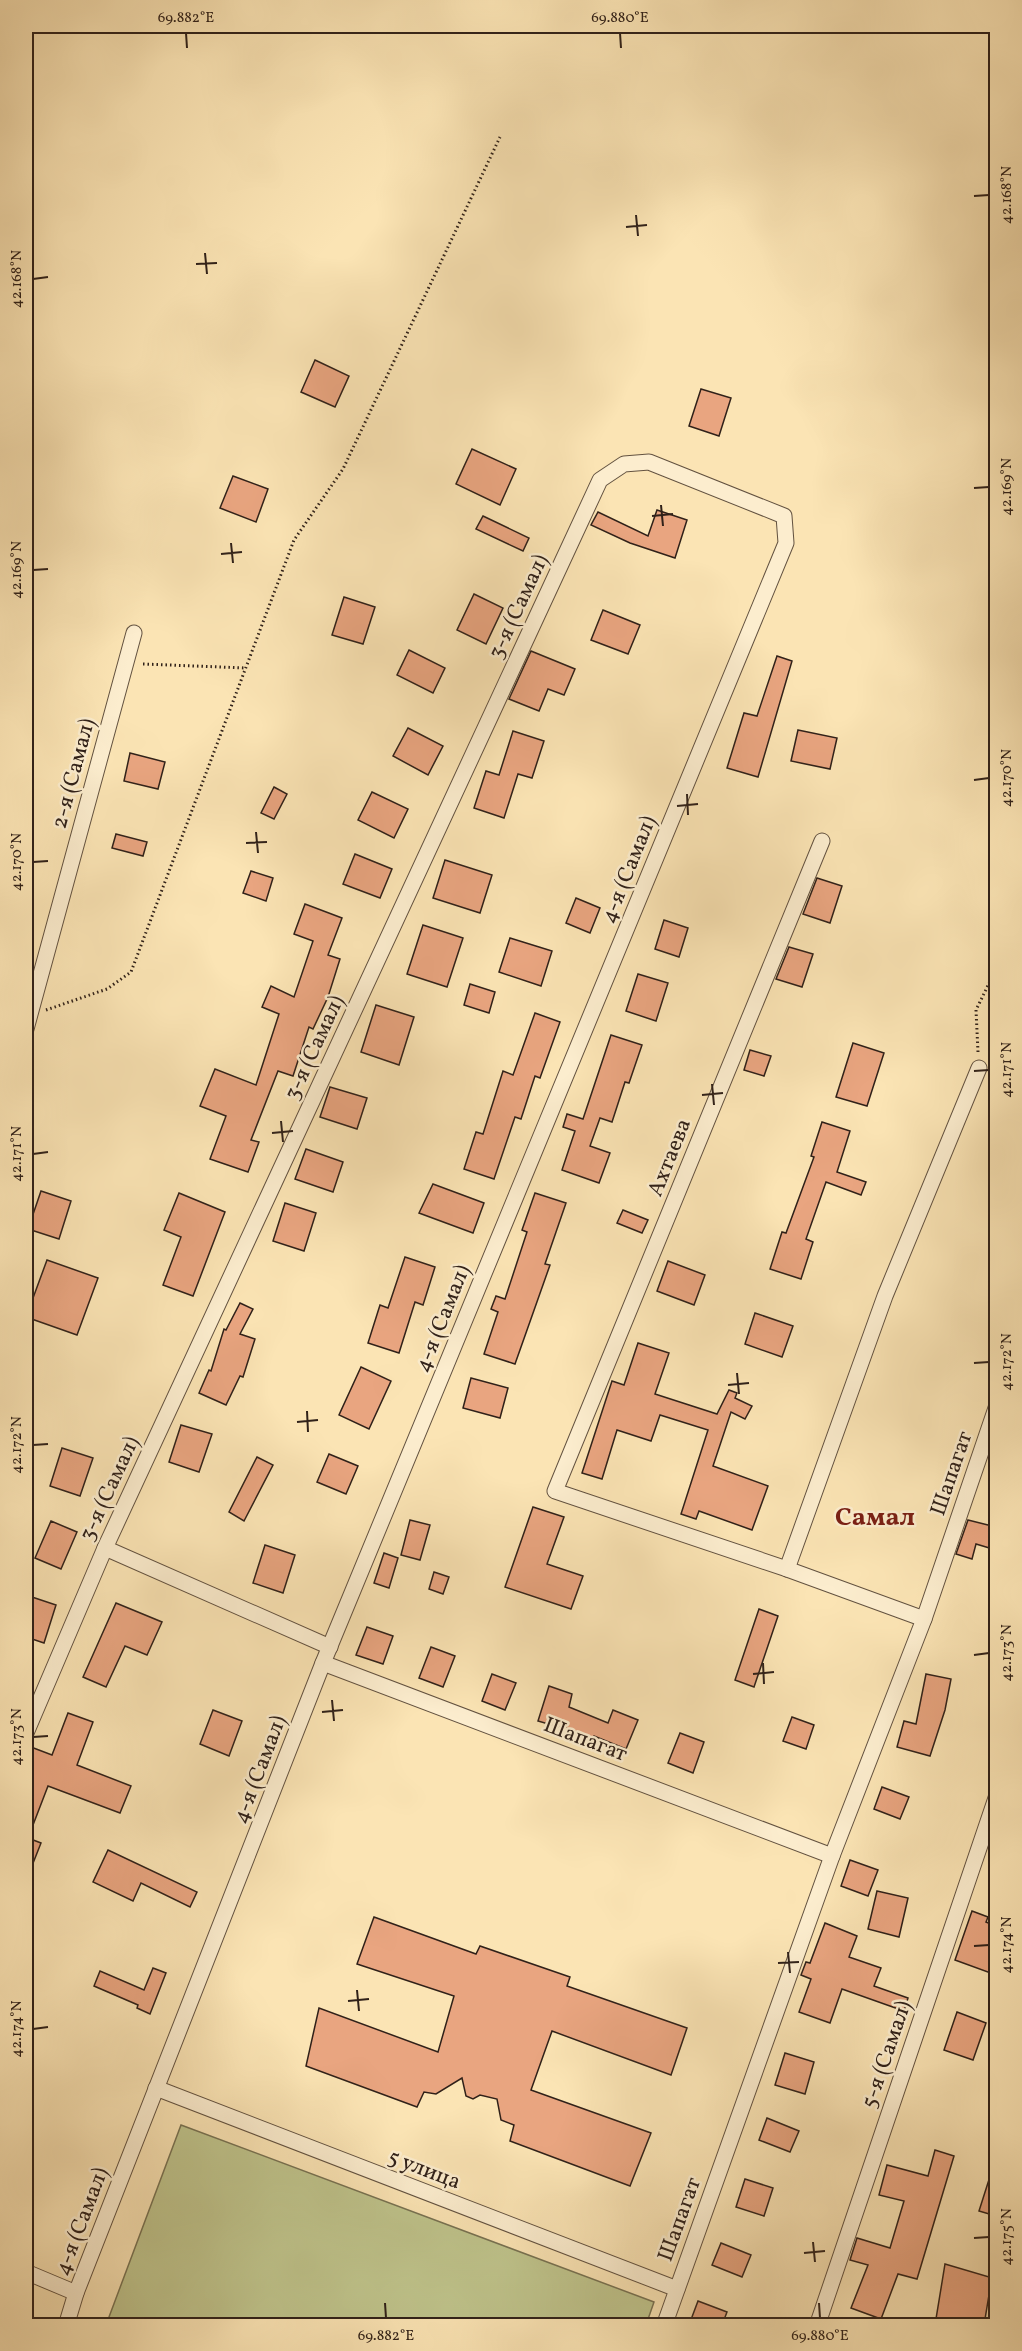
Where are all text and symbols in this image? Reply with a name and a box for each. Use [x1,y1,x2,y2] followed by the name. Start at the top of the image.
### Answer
[158,8,214,29] text: 69.882°E
[591,8,649,29] text: 69.880°E
[997,166,1018,224] text: 42.168°N
[7,250,28,308] text: 42.168°N
[997,458,1018,516] text: 42.169°N
[7,541,28,599] text: 42.169°N
[481,550,557,665] street label: 3-я (Самал)
[45,715,104,832] street label: 2-я (Самал)
[997,749,1018,807] text: 42.170°N
[594,812,665,928] street label: 4-я (Самал)
[7,833,28,891] text: 42.170°N
[277,991,353,1106] street label: 3-я (Самал)
[997,1042,1018,1098] text: 42.171°N
[641,1114,700,1202] street label: Ахтаева
[7,1126,28,1182] text: 42.171°N
[408,1261,479,1377] street label: 4-я (Самал)
[997,1333,1018,1391] text: 42.172°N
[7,1416,28,1474] text: 42.172°N
[923,1427,981,1520] street label: Шапагат
[72,1432,148,1547] street label: 3-я (Самал)
[835,1500,915,1536] district label: Самал
[997,1624,1018,1682] text: 42.173°N
[7,1708,28,1766] text: 42.173°N
[539,1710,632,1770] street label: Шапагат
[226,1711,295,1828] street label: 4-я (Самал)
[997,1916,1018,1974] text: 42.174°N
[855,1997,920,2113] street label: 5-я (Самал)
[7,2000,28,2058] text: 42.174°N
[383,2142,465,2198] street label: 5 улица
[48,2163,117,2280] street label: 4-я (Самал)
[651,2173,710,2266] street label: Шапагат
[997,2208,1018,2266] text: 42.175°N
[358,2326,414,2347] text: 69.882°E
[791,2326,849,2347] text: 69.880°E

